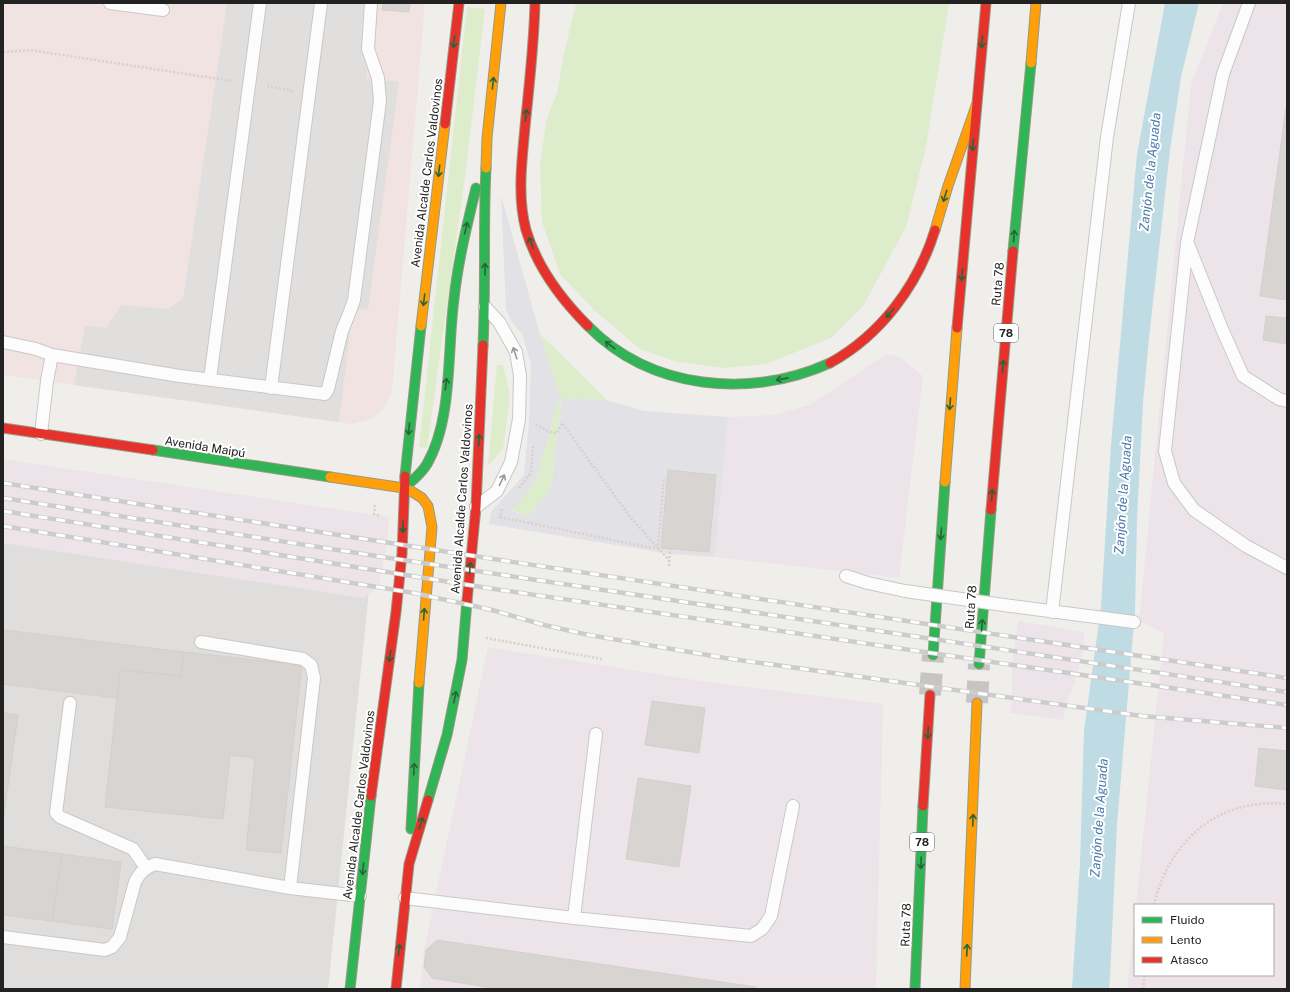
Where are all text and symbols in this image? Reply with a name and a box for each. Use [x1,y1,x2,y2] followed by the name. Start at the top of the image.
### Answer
[450,35,458,48] one-way arrow
[979,35,986,48] one-way arrow
[489,77,496,90] one-way arrow
[408,78,446,268] street label: Avenida Alcalde Carlos Valdovinos
[522,109,529,122] one-way arrow
[1136,112,1164,232] water label: Zanjón de la Aguada
[969,138,976,151] one-way arrow
[435,164,443,177] one-way arrow
[941,189,948,202] one-way arrow
[463,222,471,235] one-way arrow
[1011,230,1018,243] one-way arrow
[527,238,535,250] one-way arrow
[989,261,1007,306] street label: Ruta 78
[481,263,489,276] one-way arrow
[958,268,965,281] one-way arrow
[420,293,428,306] one-way arrow
[886,307,895,318] one-way arrow
[994,324,1018,342] road number: 78
[605,341,616,349] one-way arrow
[511,347,518,360] one-way arrow
[999,360,1006,373] one-way arrow
[776,376,789,384] one-way arrow
[443,378,450,391] one-way arrow
[947,397,954,410] one-way arrow
[448,403,476,595] street label: Avenida Alcalde Carlos Valdovinos
[406,422,413,435] one-way arrow
[164,434,246,460] street label: Avenida Maipú
[475,434,482,447] one-way arrow
[1111,435,1135,555] water label: Zanjón de la Aguada
[499,474,507,486] one-way arrow
[988,489,995,502] one-way arrow
[399,520,407,533] one-way arrow
[937,527,944,540] one-way arrow
[466,562,474,575] one-way arrow
[962,584,980,629] street label: Ruta 78
[421,608,428,621] one-way arrow
[979,619,986,632] one-way arrow
[386,649,394,662] one-way arrow
[451,691,459,704] one-way arrow
[340,710,378,900] street label: Avenida Alcalde Carlos Valdovinos
[924,726,932,739] one-way arrow
[1087,758,1111,878] water label: Zanjón de la Aguada
[410,763,417,776] one-way arrow
[969,814,977,827] one-way arrow
[418,816,425,829] one-way arrow
[910,833,934,851] road number: 78
[917,856,924,869] one-way arrow
[359,862,366,875] one-way arrow
[898,903,914,947] street label: Ruta 78
[1134,904,1274,976] legend
[1170,913,1205,927] text: Fluido
[1170,933,1202,947] text: Lento
[396,944,403,957] one-way arrow
[963,944,971,957] one-way arrow
[1170,953,1209,967] text: Atasco

